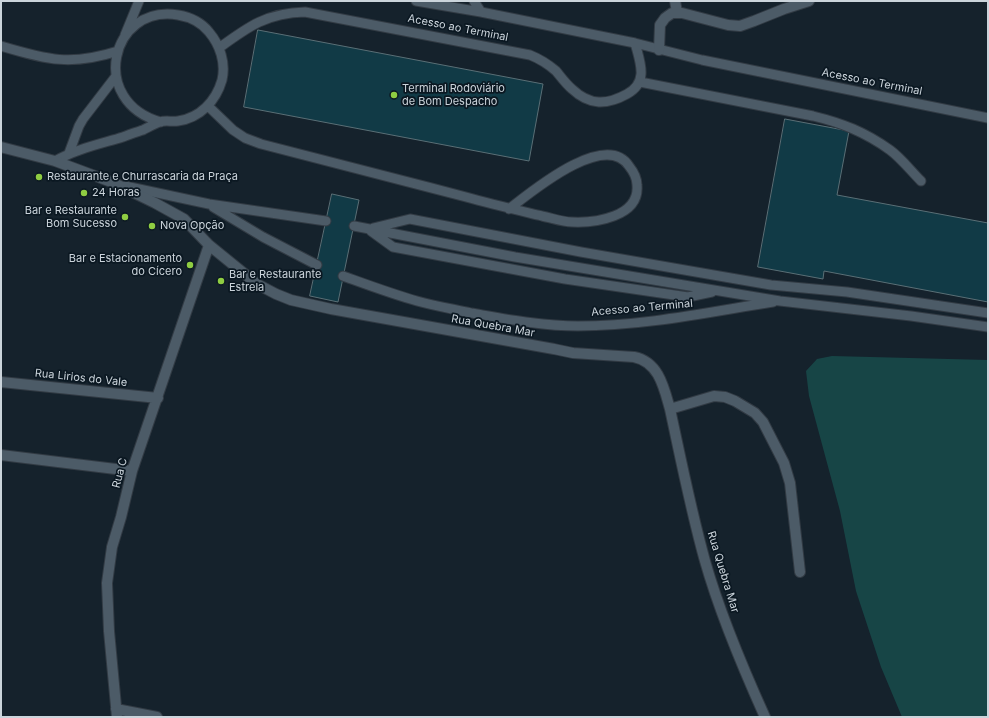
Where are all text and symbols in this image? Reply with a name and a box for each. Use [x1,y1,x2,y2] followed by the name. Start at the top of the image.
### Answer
[407,12,509,44] street label: Acesso ao Terminal
[821,66,923,98] street label: Acesso ao Terminal
[402,82,505,108] place label: Terminal Rodoviário de Bom Despacho
[389,90,399,100] marker: Terminal Rodoviário de Bom Despacho
[47,170,238,184] place label: Restaurante e Churrascaria da Praça
[34,172,44,182] marker: Restaurante e Churrascaria da Praça
[92,186,140,200] place label: 24 Horas
[79,188,89,198] marker: 24 Horas
[25,204,117,230] place label: Bar e Restaurante Bom Sucesso
[120,212,130,222] marker: Bar e Restaurante Bom Sucesso
[160,219,224,233] place label: Nova Opção
[147,221,157,231] marker: Nova Opção
[69,252,182,278] place label: Bar e Estacionamento do Cícero
[185,260,195,270] marker: Bar e Estacionamento do Cícero
[229,268,321,294] place label: Bar e Restaurante Estrela
[216,276,226,286] marker: Bar e Restaurante Estrela
[591,297,693,319] street label: Acesso ao Terminal
[450,312,536,340] street label: Rua Quebra Mar
[34,367,128,389] street label: Rua Lirios do Vale
[110,456,130,490] street label: Rua C
[704,530,742,614] street label: Rua Quebra Mar

